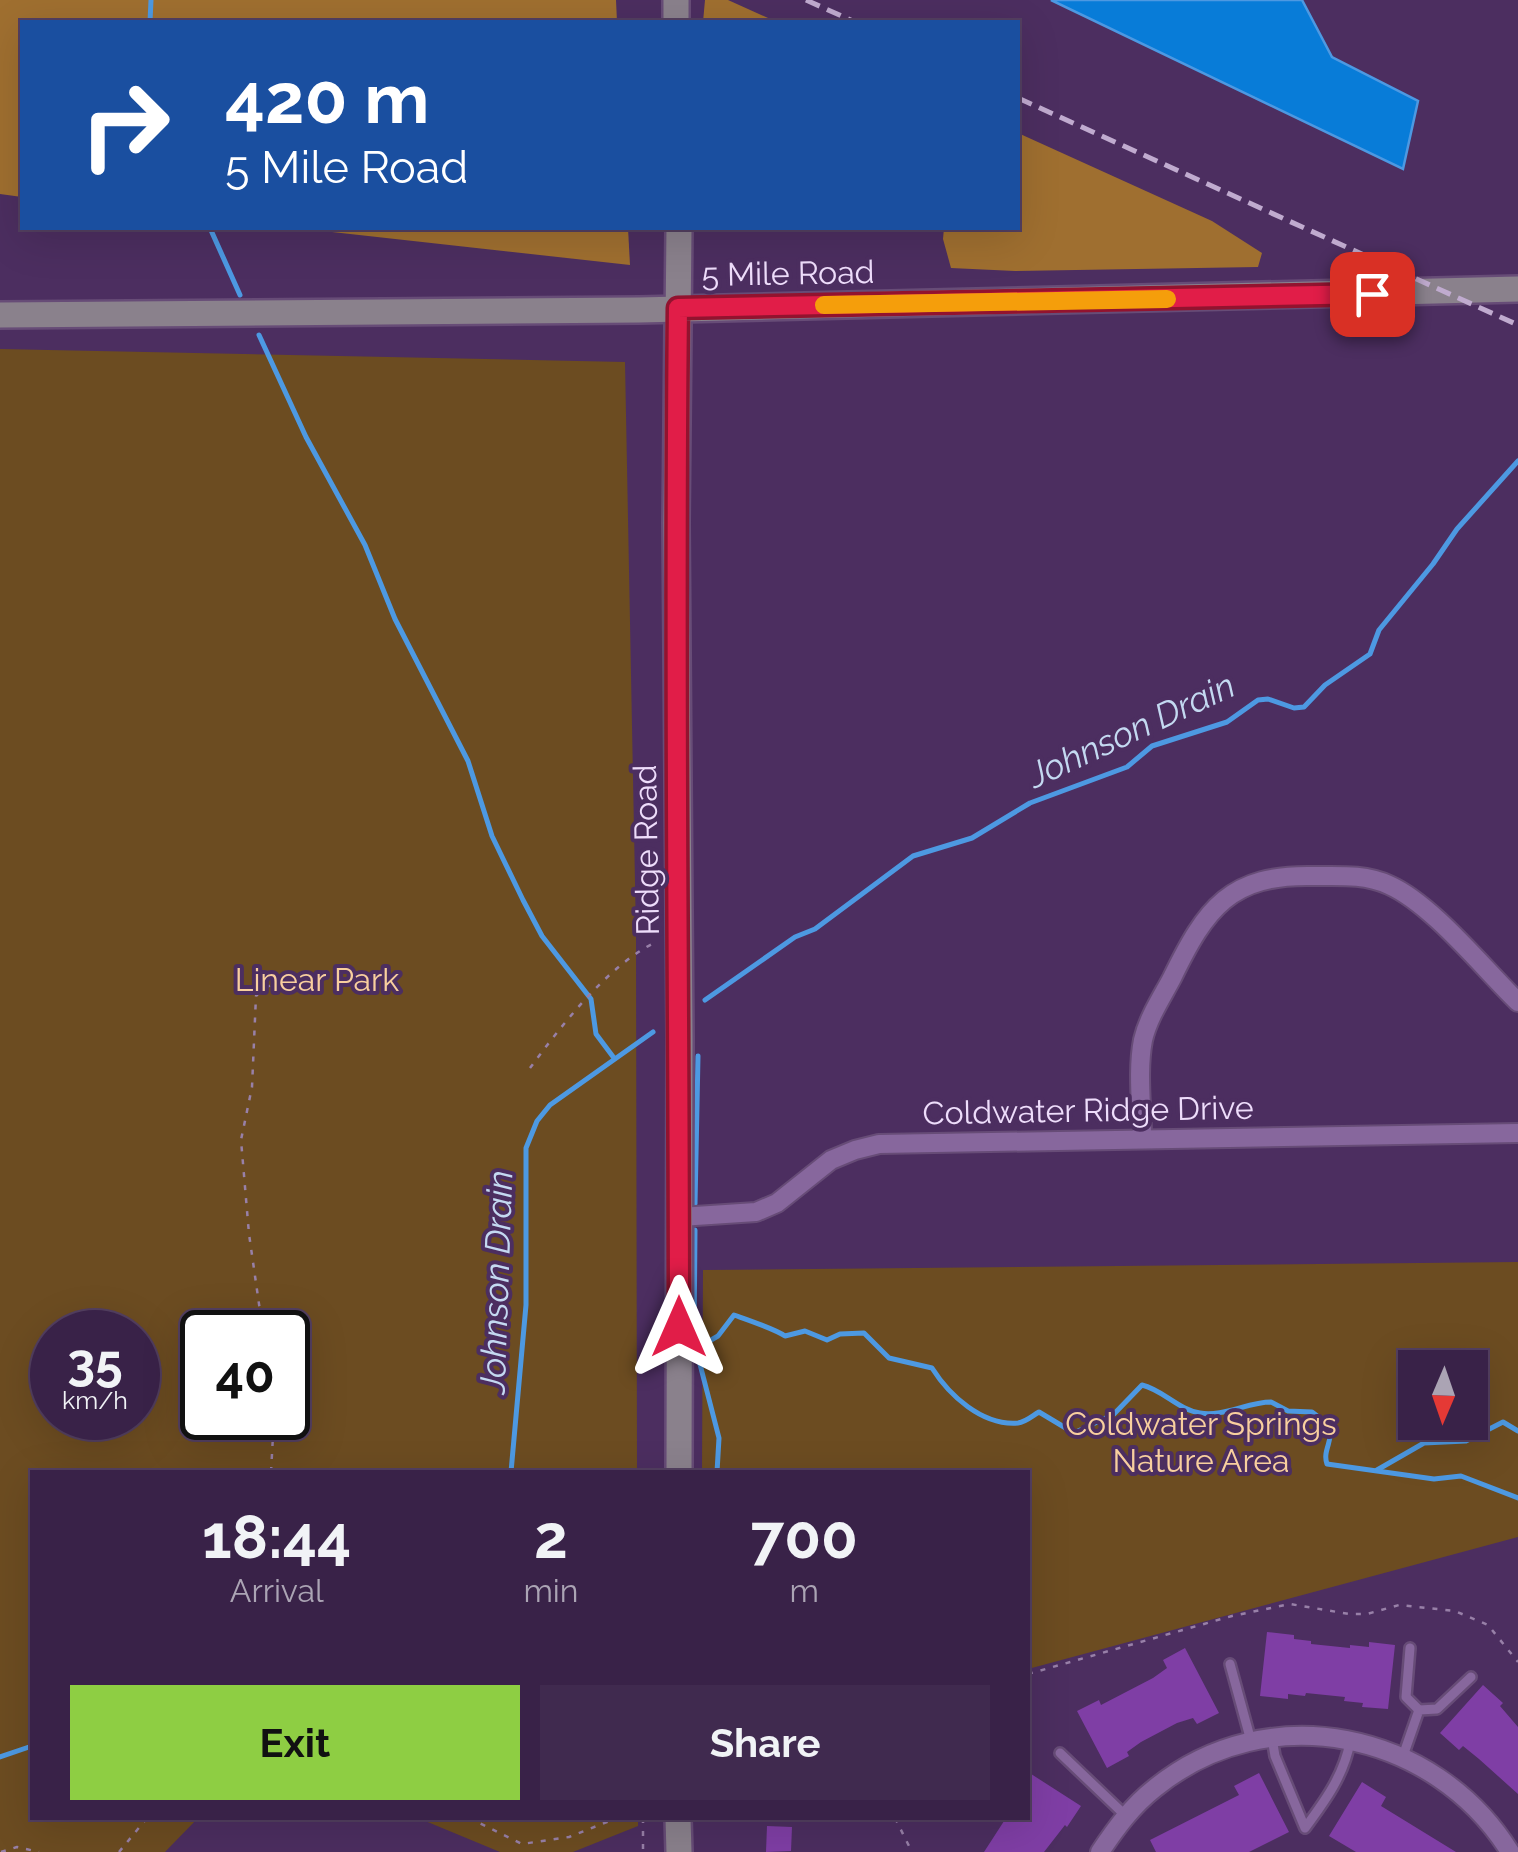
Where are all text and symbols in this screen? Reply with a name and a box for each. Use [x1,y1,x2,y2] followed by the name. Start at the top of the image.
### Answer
[225,57,429,139] text: 420 m
[60,60,190,190] icon: right
[225,141,468,194] text: 5 Mile Road
[1330,252,1415,337] pin
[701,253,875,293] street label: 5 Mile Road
[1345,267,1400,322] icon: arrive
[1019,664,1241,797] water label: Johnson Drain
[626,764,666,936] street label: Ridge Road
[235,961,399,998] park label: Linear Park
[922,1089,1254,1131] street label: Coldwater Ridge Drive
[472,1170,520,1396] water label: Johnson Drain
[627,1275,731,1379] position arrow
[180,1310,310,1440] speed limit sign: 40
[67,1333,123,1392] text: 35
[1398,1350,1488,1440] north arrow
[1398,1350,1488,1440] map controls
[62,1385,128,1415] text: km/h
[1065,1405,1337,1479] park label: Coldwater Springs Nature Area
[202,1502,351,1572] text: 18:44
[534,1502,568,1572] text: 2
[751,1502,858,1572] text: 700
[230,1572,324,1609] text: Arrival
[523,1572,578,1609] text: min
[790,1572,819,1609] text: m
[70,1685,520,1800] button: Exit
[540,1685,990,1800] button: Share

